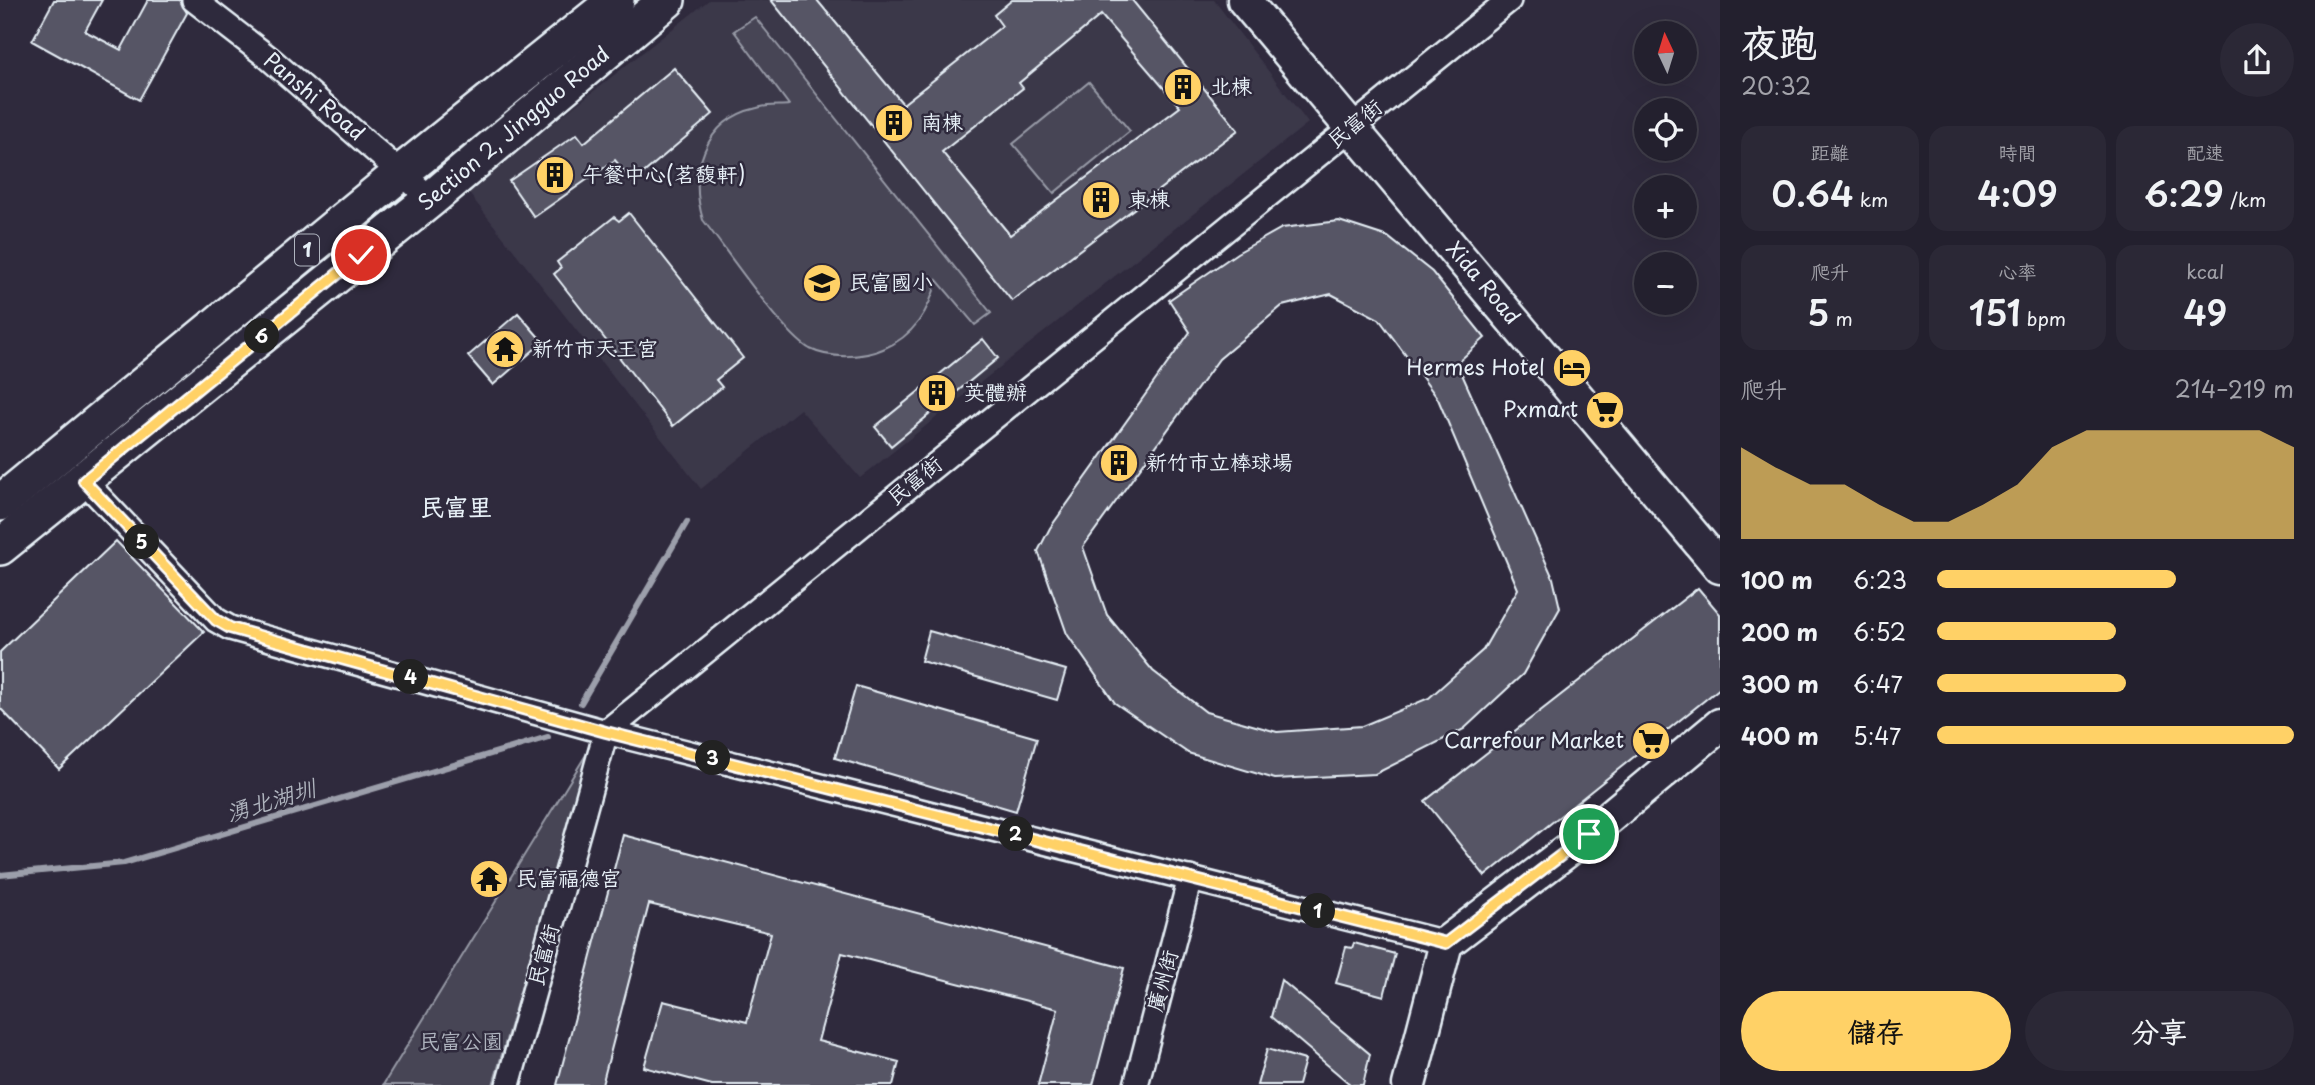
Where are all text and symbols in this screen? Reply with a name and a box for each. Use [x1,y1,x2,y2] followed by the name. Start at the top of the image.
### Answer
[1741,13,1817,70] text: 夜跑
[1634,21,1698,84] north arrow
[1634,21,1697,315] map controls
[2220,23,2294,97] button: share
[410,37,616,217] street label: Section 2, Jingguo Road
[258,44,373,147] street label: Panshi Road
[1162,66,1204,108] building icon: 北棟
[1741,68,1811,103] text: 20:32
[1210,69,1252,101] place label: 北棟
[1319,90,1388,155] street label: 民富街
[1634,98,1697,161] button: locate
[873,102,915,144] building icon: 南棟
[921,105,963,137] place label: 南棟
[1811,138,1849,166] text: 距離
[1998,138,2037,166] text: 時間
[2186,138,2224,166] text: 配速
[534,154,576,196] building icon: 午餐中心(茗馥軒)
[582,157,746,189] place label: 午餐中心(茗馥軒)
[1771,166,1854,219] text: 0.64
[1977,166,2058,219] text: 4:09
[2144,166,2224,219] text: 6:29
[1634,175,1697,238] button: +
[1080,179,1122,221] building icon: 東棟
[1128,182,1170,214] place label: 東棟
[1854,185,1888,213] text: km
[2224,185,2266,213] text: /km
[331,225,391,285] pin
[1440,233,1529,331] street label: Xida Road
[295,234,319,266] road number: 1
[342,236,380,274] icon: check
[1634,252,1697,315] button: −
[1811,257,1849,285] text: 爬升
[1998,257,2037,285] text: 心率
[2186,257,2224,285] text: kcal
[801,262,843,304] school or university icon: 民富國小
[849,265,933,297] place label: 民富國小
[1807,285,1829,338] text: 5
[1969,285,2021,338] text: 151
[2183,285,2227,338] text: 49
[1829,304,1853,332] text: m
[2021,304,2066,332] text: bpm
[244,318,280,354] pin: 6
[255,321,268,349] text: 6
[484,328,526,370] temple icon: 新竹市天王宮
[532,331,658,363] place label: 新竹市天王宮
[1551,347,1593,389] hotel icon: Hermes Hotel
[1407,350,1545,382] place label: Hermes Hotel
[1741,371,1787,406] text: 爬升
[2174,371,2294,406] text: 214–219 m
[916,372,958,414] building icon: 英體辦
[964,375,1027,407] place label: 英體辦
[1584,389,1626,431] supermarket icon: Pxmart
[1503,392,1578,424] place label: Pxmart
[1098,442,1140,484] building icon: 新竹市立棒球場
[1146,445,1293,477] place label: 新竹市立棒球場
[879,447,948,512] street label: 民富街
[420,488,492,524] district label: 民富里
[124,524,160,560] pin: 5
[135,527,148,555] text: 5
[1741,562,1813,597] text: 100 m
[1853,562,1907,597] text: 6:23
[1741,614,1818,649] text: 200 m
[1853,614,1906,649] text: 6:52
[394,660,428,694] pin: 4
[404,662,417,690] text: 4
[1741,666,1819,701] text: 300 m
[1853,666,1903,701] text: 6:47
[1741,718,1819,753] text: 400 m
[1853,718,1901,753] text: 5:47
[1630,720,1672,762] supermarket icon: Carrefour Market
[1444,723,1624,755] place label: Carrefour Market
[696,740,730,776] pin: 3
[706,743,719,771] text: 3
[221,769,323,830] water label: 湧北湖圳
[1559,804,1619,864] pin
[1570,815,1608,853] icon: arrive
[998,816,1034,852] pin: 2
[1009,819,1022,847] text: 2
[468,858,510,900] temple icon: 民富福德宮
[516,861,621,893] place label: 民富福德宮
[1300,894,1336,928] pin: 1
[1313,896,1322,924] text: 1
[518,920,566,989] street label: 民富街
[1137,946,1185,1015] street label: 廣州街
[1741,991,2011,1071] button: 儲存
[2025,991,2294,1071] button: 分享
[419,1024,503,1056] park label: 民富公園

